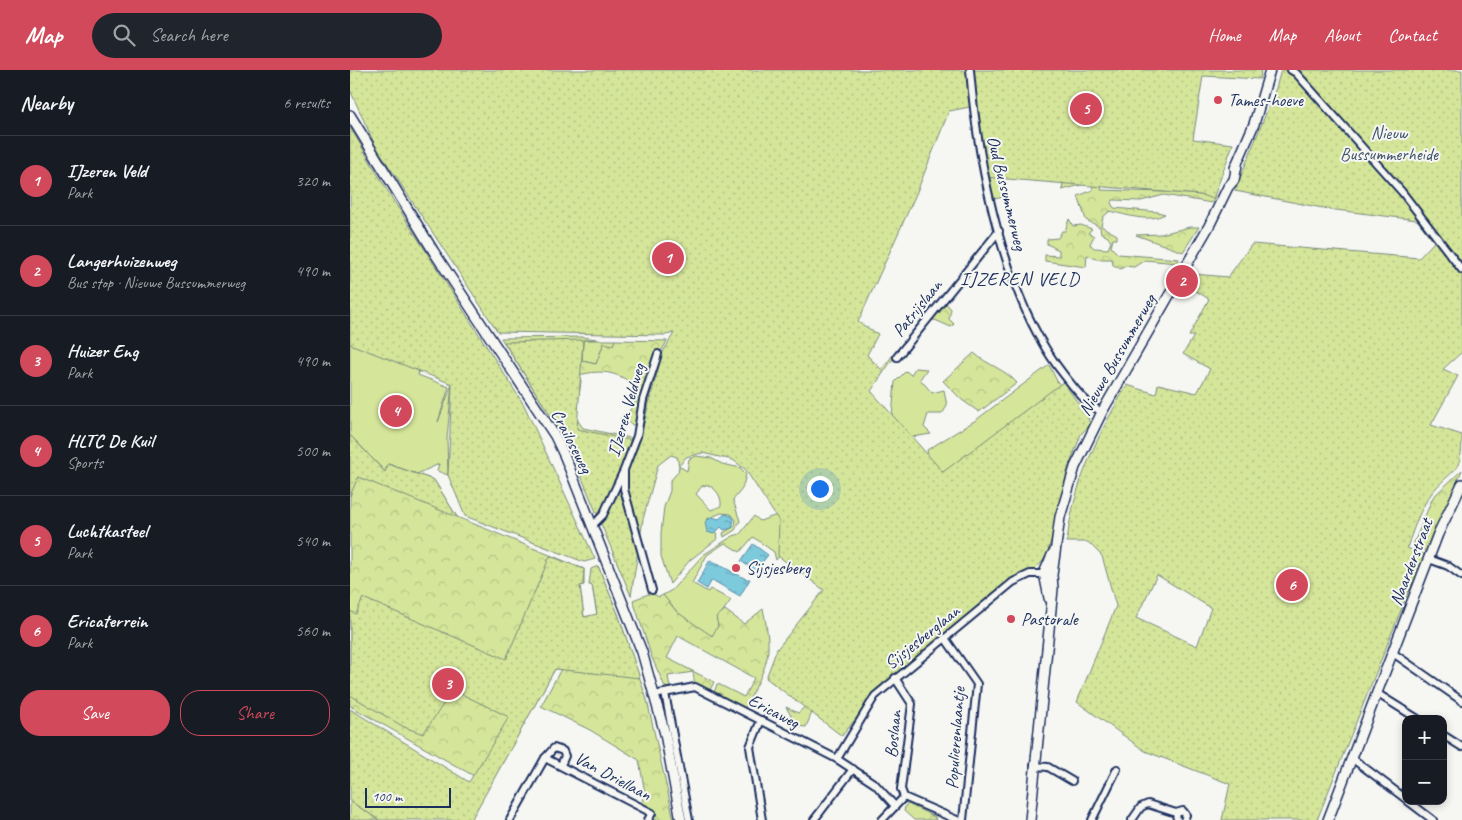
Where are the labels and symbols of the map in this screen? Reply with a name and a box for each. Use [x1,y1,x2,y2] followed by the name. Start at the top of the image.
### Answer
[1228,89,1304,111] place label: Tames-hoeve
[1070,90,1102,128] pin: 5
[1212,94,1224,106] marker: Tames-hoeve
[1340,122,1439,165] park label: Nieuw Bussummerheide
[982,134,1032,254] street label: Oud Bussummerweg
[652,239,684,277] pin: 1
[1166,262,1198,300] pin: 2
[960,267,1081,291] district label: IJZEREN VELD
[887,274,947,341] street label: Patrijslaan
[1073,289,1161,420] street label: Nieuwe Bussummerweg
[602,359,650,459] street label: IJzeren Veldweg
[380,392,412,430] pin: 4
[547,405,598,478] street label: Crailoseweg
[807,476,833,502] your location
[1384,514,1438,609] street label: Naarderstraat
[746,557,812,579] place label: Sijsjesberg
[730,562,742,574] marker: Sijsjesberg
[1276,566,1308,604] pin: 6
[880,599,965,674] street label: Sijsjesberglaan
[1021,608,1079,630] place label: Pastorale
[1005,613,1017,625] marker: Pastorale
[432,665,464,703] pin: 3
[940,685,970,790] street label: Populierenlaantje
[745,688,805,734] street label: Ericaweg
[880,708,907,759] street label: Boslaan
[571,747,656,806] street label: Van Driellaan
[365,785,451,808] scale bar

